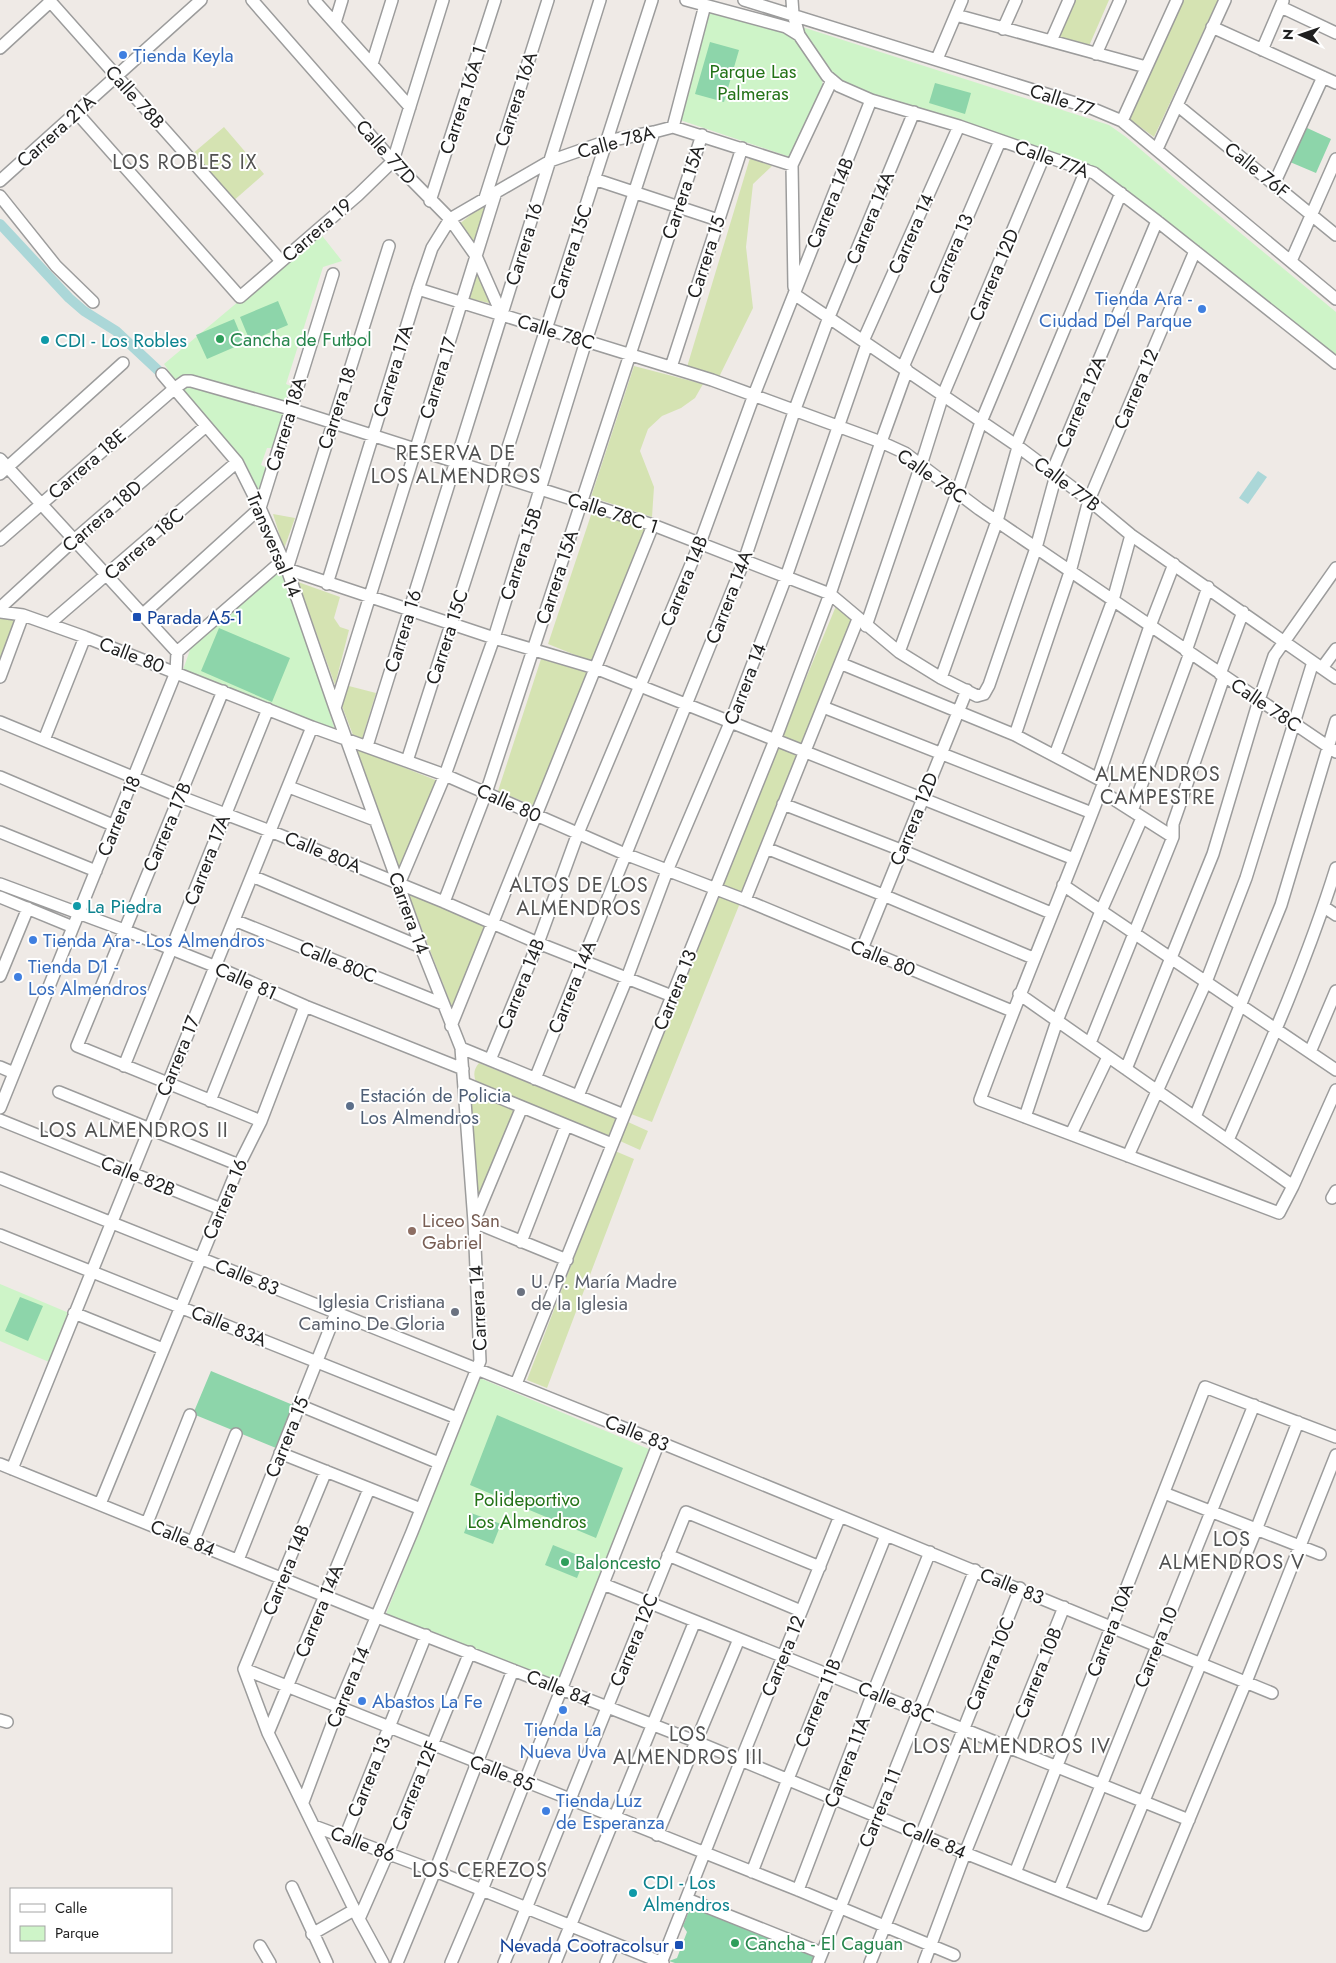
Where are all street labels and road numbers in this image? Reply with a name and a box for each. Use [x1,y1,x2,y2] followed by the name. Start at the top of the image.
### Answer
[433,42,493,158] street label: Carrera 16A 1
[488,48,544,150] street label: Carrera 16A
[99,59,171,135] street label: Calle 78B
[1026,77,1098,123] street label: Calle 77
[11,88,102,174] street label: Carrera 21A
[349,114,423,191] street label: Calle 77D
[574,119,658,165] street label: Calle 78A
[1011,133,1093,185] street label: Calle 77A
[1219,135,1295,205] street label: Calle 76F
[655,141,711,243] street label: Carrera 15A
[799,153,861,253] street label: Carrera 14B
[839,167,901,269] street label: Carrera 14A
[881,189,941,279] street label: Carrera 14
[276,192,358,268] street label: Carrera 19
[499,199,549,289] street label: Carrera 16
[543,201,599,303] street label: Carrera 15C
[922,210,980,298] street label: Carrera 13
[680,212,732,302] street label: Carrera 15
[962,224,1026,326] street label: Carrera 12D
[514,307,598,357] street label: Calle 78C
[366,321,420,420] street label: Carrera 17A
[413,334,463,422] street label: Carrera 17
[1107,344,1165,434] street label: Carrera 12
[1049,351,1113,452] street label: Carrera 12A
[311,363,363,453] street label: Carrera 18
[259,373,313,474] street label: Carrera 18A
[42,423,132,505] street label: Carrera 18E
[892,442,972,510] street label: Calle 78C
[1028,450,1106,518] street label: Calle 77B
[56,474,148,558] street label: Carrera 18D
[564,486,662,540] street label: Calle 78C 1
[240,488,308,602] street label: Transversal 14
[98,502,190,586] street label: Carrera 18C
[493,504,549,604] street label: Carrera 15B
[529,526,585,628] street label: Carrera 15A
[653,531,715,631] street label: Carrera 14B
[699,546,759,648] street label: Carrera 14A
[378,586,428,676] street label: Carrera 16
[419,586,475,688] street label: Carrera 15C
[95,630,169,680] street label: Calle 80
[717,639,773,729] street label: Carrera 14
[1225,672,1307,738] street label: Calle 78C
[883,768,945,870] street label: Carrera 12D
[91,772,147,860] street label: Carrera 18
[472,777,546,829] street label: Calle 80
[136,778,198,876] street label: Carrera 17B
[177,810,237,909] street label: Carrera 17A
[281,824,366,880] street label: Calle 80A
[382,868,436,958] street label: Carrera 14
[846,933,920,983] street label: Calle 80
[295,934,381,990] street label: Calle 80C
[490,934,552,1034] street label: Carrera 14B
[541,936,603,1038] street label: Carrera 14A
[647,946,703,1034] street label: Carrera 13
[211,955,281,1007] street label: Calle 81
[150,1012,206,1100] street label: Carrera 17
[97,1149,179,1203] street label: Calle 82B
[196,1154,254,1244] street label: Carrera 16
[211,1252,283,1302] street label: Calle 83
[462,1265,494,1351] street label: Carrera 14
[187,1299,271,1354] street label: Calle 83A
[259,1392,315,1482] street label: Carrera 15
[601,1408,673,1458] street label: Calle 83
[146,1513,220,1563] street label: Calle 84
[255,1520,317,1620] street label: Carrera 14B
[288,1560,350,1662] street label: Carrera 14A
[976,1561,1048,1611] street label: Calle 83
[1080,1579,1140,1681] street label: Carrera 10A
[603,1589,665,1691] street label: Carrera 12C
[1127,1602,1185,1692] street label: Carrera 10
[754,1611,812,1701] street label: Carrera 12
[959,1613,1021,1715] street label: Carrera 10C
[1007,1623,1069,1723] street label: Carrera 10B
[319,1642,377,1732] street label: Carrera 14
[788,1654,848,1752] street label: Carrera 11B
[522,1663,596,1713] street label: Calle 84
[854,1674,938,1730] street label: Calle 83C
[817,1712,877,1812] street label: Carrera 11A
[341,1733,397,1821] street label: Carrera 13
[385,1737,445,1835] street label: Carrera 12F
[466,1748,538,1798] street label: Calle 85
[852,1764,908,1852] street label: Carrera 11
[897,1814,971,1866] street label: Calle 84
[327,1819,399,1869] street label: Calle 86

